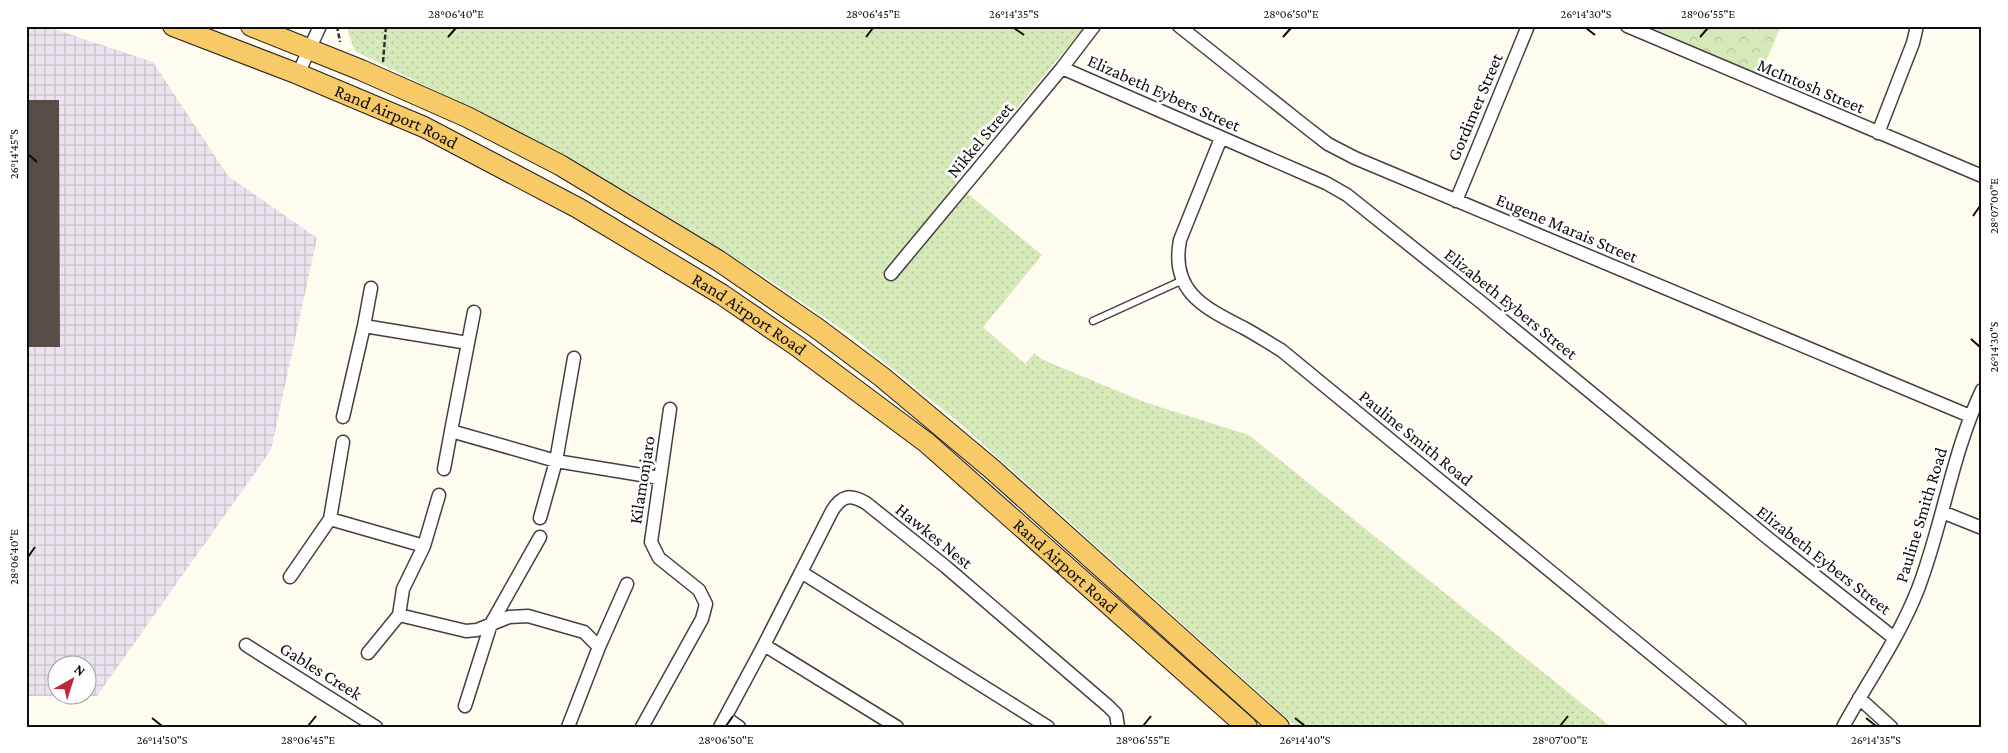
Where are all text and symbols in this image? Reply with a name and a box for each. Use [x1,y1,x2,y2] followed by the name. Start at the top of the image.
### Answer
[428,7,484,21] text: 28°06'40"E
[846,7,901,21] text: 28°06'45"E
[989,7,1039,21] text: 26°14'35"S
[1263,7,1319,21] text: 28°06'50"E
[1561,7,1612,21] text: 26°14'30"S
[1681,7,1735,21] text: 28°06'55"E
[1443,49,1507,164] street label: Gordimer Street
[1085,50,1244,136] street label: Elizabeth Eybers Street
[1754,54,1869,118] street label: McIntosh Street
[332,81,462,153] street label: Rand Airport Road
[943,98,1018,182] street label: Nikkel Street
[7,129,21,179] text: 26°14'45"S
[1987,178,2001,234] text: 28°07'00"E
[1493,189,1642,267] street label: Eugene Marais Street
[1441,244,1582,364] street label: Elizabeth Eybers Street
[689,269,810,360] street label: Rand Airport Road
[1987,321,2001,372] text: 26°14'30"S
[1355,386,1477,490] street label: Pauline Smith Road
[625,434,660,526] street label: Kilamonjaro
[1891,445,1951,585] street label: Pauline Smith Road
[892,499,977,574] street label: Hawkes Nest
[1753,501,1896,619] street label: Elizabeth Eybers Street
[1009,514,1122,618] street label: Rand Airport Road
[7,529,21,585] text: 28°06'40"E
[276,638,366,704] street label: Gables Creek
[48,656,98,706] north arrow
[71,661,89,679] text: N
[137,733,188,747] text: 26°14'50"S
[281,733,336,747] text: 28°06'45"E
[698,733,754,747] text: 28°06'50"E
[1116,733,1170,747] text: 28°06'55"E
[1280,733,1331,747] text: 26°14'40"S
[1532,733,1588,747] text: 28°07'00"E
[1851,733,1901,747] text: 26°14'35"S

